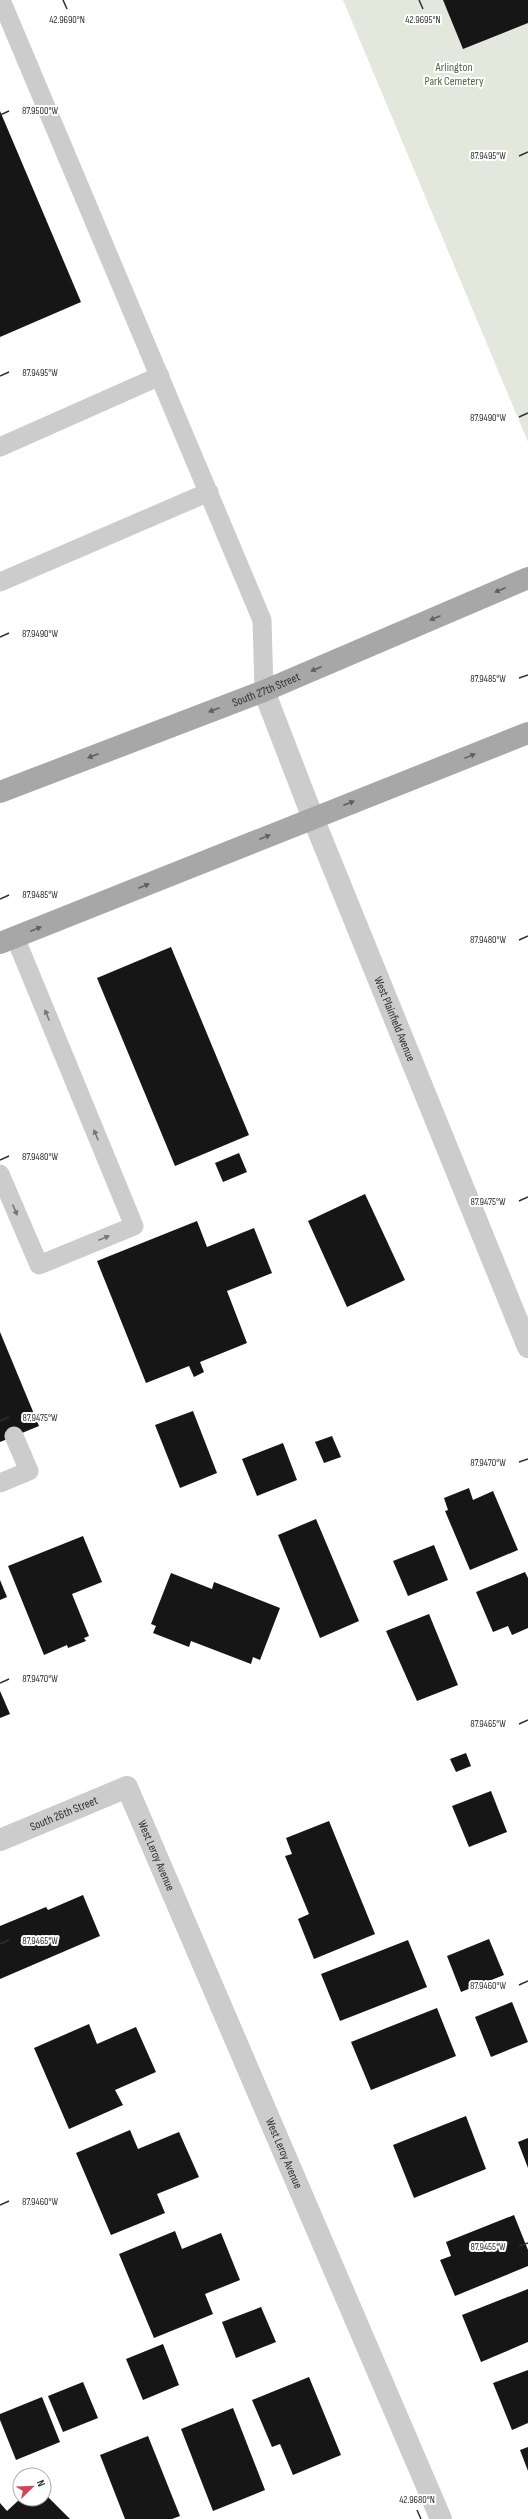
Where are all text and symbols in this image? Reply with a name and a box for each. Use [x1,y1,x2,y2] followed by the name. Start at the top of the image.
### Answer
[49,14,85,26] text: 42.9690°N
[405,14,441,26] text: 42.9695°N
[424,60,484,89] park label: Arlington Park Cemetery
[22,105,58,117] text: 87.9500°W
[470,150,506,162] text: 87.9495°W
[22,367,58,379] text: 87.9495°W
[470,412,507,424] text: 87.9490°W
[493,588,505,594] one-way arrow
[429,615,441,621] one-way arrow
[22,628,59,640] text: 87.9490°W
[309,666,321,672] one-way arrow
[230,669,302,710] street label: South 27th Street
[470,673,506,685] text: 87.9485°W
[208,707,220,713] one-way arrow
[464,752,476,758] one-way arrow
[87,754,99,760] one-way arrow
[344,800,356,806] one-way arrow
[259,834,271,840] one-way arrow
[139,882,151,888] one-way arrow
[22,889,58,901] text: 87.9485°W
[31,925,43,931] one-way arrow
[470,934,507,946] text: 87.9480°W
[371,974,419,1064] street label: West Plainfield Avenue
[44,1010,50,1021] one-way arrow
[93,1129,99,1141] one-way arrow
[22,1151,59,1163] text: 87.9480°W
[470,1196,506,1208] text: 87.9475°W
[12,1204,19,1216] one-way arrow
[98,1235,109,1241] one-way arrow
[22,1412,58,1424] text: 87.9475°W
[470,1457,506,1469] text: 87.9470°W
[22,1673,58,1685] text: 87.9470°W
[470,1718,506,1730] text: 87.9465°W
[27,1792,100,1834] street label: South 26th Street
[135,1818,178,1893] street label: West Leroy Avenue
[22,1935,58,1947] text: 87.9465°W
[470,1980,507,1992] text: 87.9460°W
[262,2115,306,2191] street label: West Leroy Avenue
[22,2196,59,2208] text: 87.9460°W
[470,2241,506,2253] text: 87.9455°W
[12,2467,52,2507] north arrow
[34,2478,48,2489] text: N
[399,2494,435,2506] text: 42.9680°N

